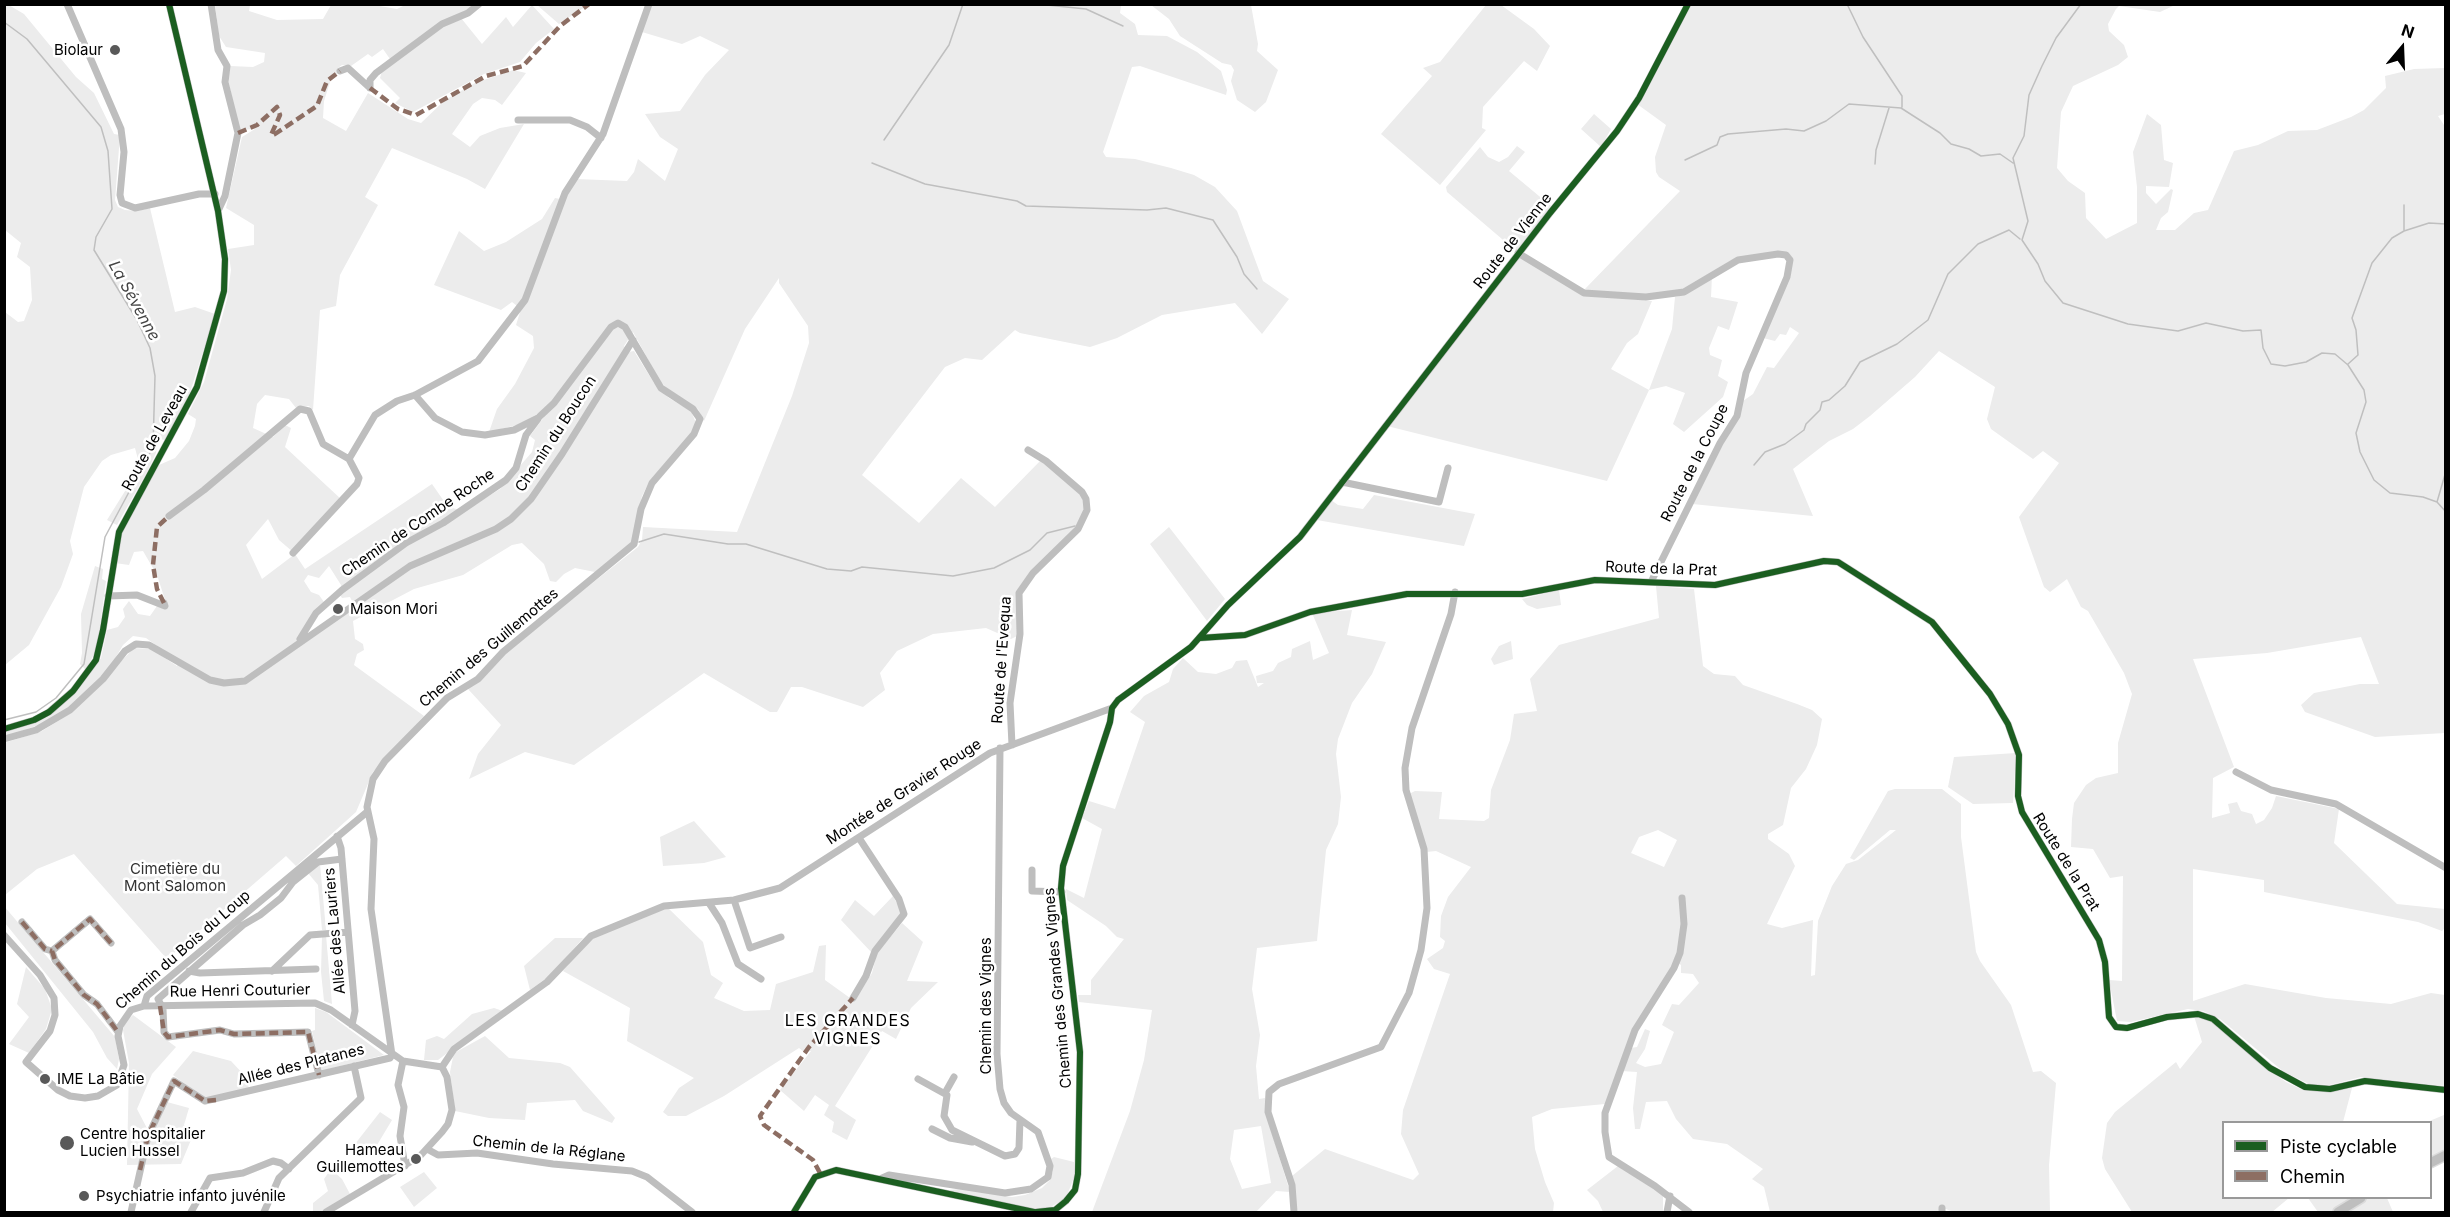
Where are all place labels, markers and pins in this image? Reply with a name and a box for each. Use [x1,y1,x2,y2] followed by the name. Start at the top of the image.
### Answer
[54,41,103,59] place label: Biolaur
[108,43,122,57] marker: Biolaur
[350,600,438,618] place label: Maison Mori
[331,602,345,616] marker: Maison Mori
[57,1070,144,1088] place label: IME La Bâtie
[38,1072,52,1086] marker: IME La Bâtie
[80,1125,205,1160] place label: Centre hospitalier Lucien Hussel
[58,1134,76,1152] marker: Centre hospitalier Lucien Hussel
[316,1141,404,1176] place label: Hameau Guillemottes
[409,1152,423,1166] marker: Hameau Guillemottes
[96,1187,286,1205] place label: Psychiatrie infanto juvénile
[77,1189,91,1203] marker: Psychiatrie infanto juvénile

